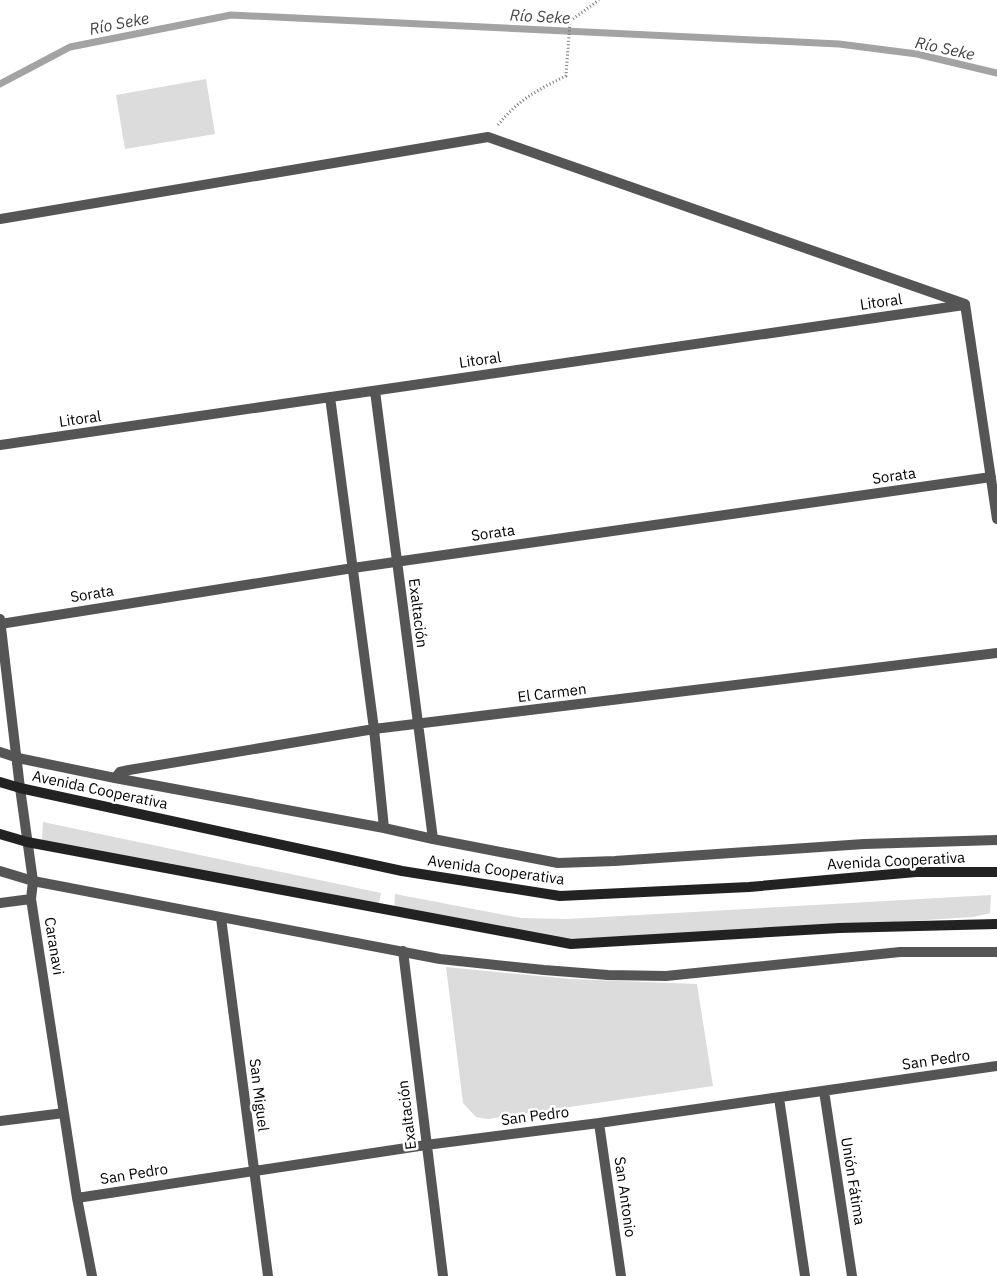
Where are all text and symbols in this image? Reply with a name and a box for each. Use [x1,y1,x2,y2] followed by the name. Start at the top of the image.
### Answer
[509,4,571,28] water label: Río Seke
[87,7,151,39] water label: Río Seke
[913,32,977,64] water label: Río Seke
[859,289,903,314] street label: Litoral
[458,347,502,372] street label: Litoral
[58,406,102,431] street label: Litoral
[871,463,917,488] street label: Sorata
[470,520,516,545] street label: Sorata
[405,577,432,649] street label: Exaltación
[69,581,115,606] street label: Sorata
[517,679,587,706] street label: El Carmen
[31,766,170,813] street label: Avenida Cooperativa
[827,847,965,874] street label: Avenida Cooperativa
[426,850,566,889] street label: Avenida Cooperativa
[41,916,68,976] street label: Caranavi
[901,1045,971,1074] street label: San Pedro
[246,1057,273,1133] street label: San Miguel
[393,1079,420,1151] street label: Exaltación
[500,1102,570,1129] street label: San Pedro
[837,1136,870,1226] street label: Unión Fátima
[610,1155,641,1238] street label: San Antonio
[99,1159,169,1188] street label: San Pedro

